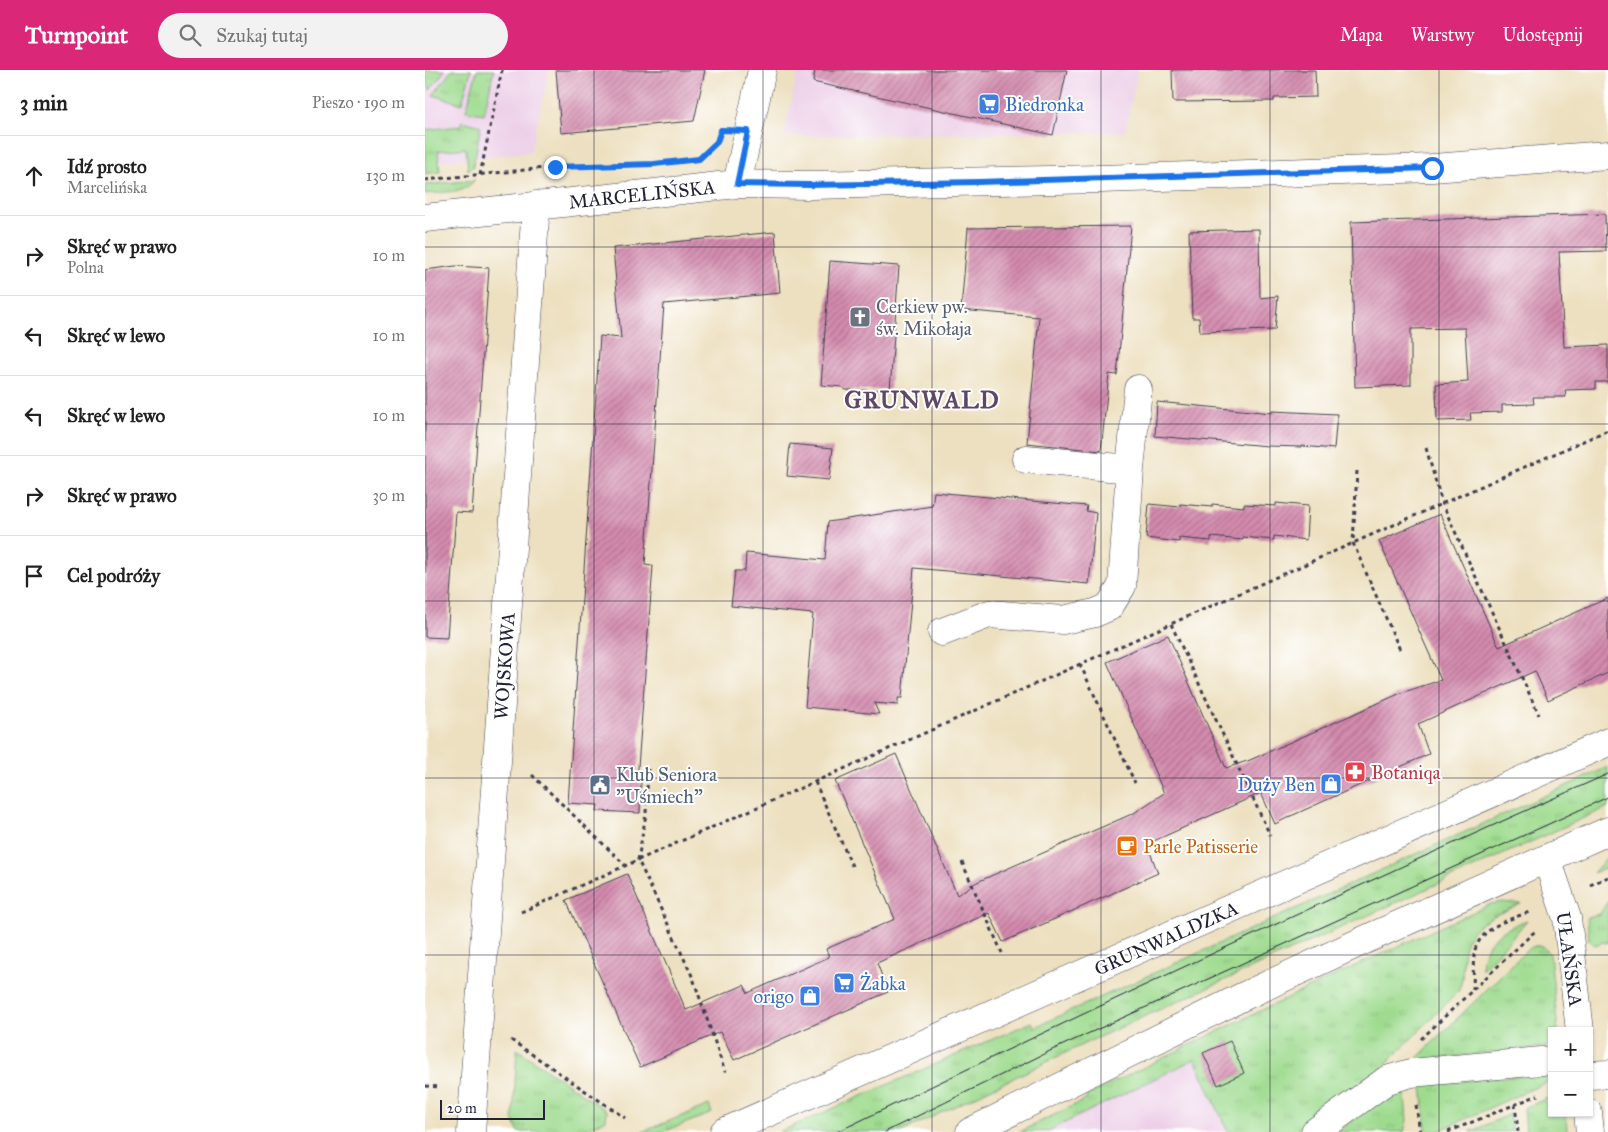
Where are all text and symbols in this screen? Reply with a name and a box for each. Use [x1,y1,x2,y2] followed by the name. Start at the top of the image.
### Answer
[158,13,508,58] search box
[25,20,128,50] text: Turnpoint
[176,21,204,49] icon: search
[216,24,308,47] text: Szukaj tutaj
[1340,24,1383,46] text: Mapa
[1411,24,1474,46] text: Warstwy
[1502,24,1583,46] text: Udostępnij
[20,90,68,116] text: 3 min
[977,92,1001,116] supermarket icon: Biedronka
[312,93,405,112] text: Pieszo · 190 m
[1005,93,1085,116] place label: Biedronka
[67,155,147,178] text: Idź prosto
[544,156,567,179] route end
[1421,157,1444,180] route start
[20,162,48,190] icon: ahead
[366,166,405,185] text: 130 m
[567,174,717,214] street label: MARCELIŃSKA
[67,178,147,197] text: Marcelińska
[67,235,177,258] text: Skręć w prawo
[20,242,48,270] icon: right
[373,246,405,265] text: 10 m
[67,258,104,277] text: Polna
[876,295,973,340] place label: Cerkiew pw. św. Mikołaja
[848,305,872,329] church icon: Cerkiew pw. św. Mikołaja
[20,322,48,350] icon: left
[67,324,165,347] text: Skręć w lewo
[373,326,405,345] text: 10 m
[844,385,1000,415] district label: GRUNWALD
[20,402,48,430] icon: left
[67,404,165,427] text: Skręć w lewo
[373,406,405,425] text: 10 m
[20,482,48,510] icon: right
[67,484,177,507] text: Skręć w prawo
[372,486,405,505] text: 30 m
[20,562,48,590] icon: arrive
[67,564,160,587] text: Cel podróży
[489,611,521,721] street label: WOJSKOWA
[1343,760,1367,784] pharmacy icon: Botaniqa
[1371,761,1442,785] place label: Botaniqa
[616,763,718,808] place label: Klub Seniora "Uśmiech"
[1319,772,1343,796] shop icon: Duży Ben
[588,773,612,797] public building icon: Klub Seniora "Uśmiech"
[1237,773,1315,796] place label: Duży Ben
[1115,834,1139,858] cafe icon: Parle Patisserie
[1143,835,1258,858] place label: Parle Patisserie
[1091,896,1242,980] street label: GRUNWALDZKA
[1551,910,1589,1008] street label: UŁAŃSKA
[832,971,856,995] supermarket icon: Żabka
[860,972,907,995] place label: Żabka
[798,984,822,1008] shop icon: origo
[753,985,794,1009] place label: origo
[1548,1027,1593,1117] map controls
[1548,1027,1593,1072] button: +
[1548,1072,1593,1117] button: −
[440,1097,545,1120] scale bar
[447,1100,477,1117] text: 20 m

